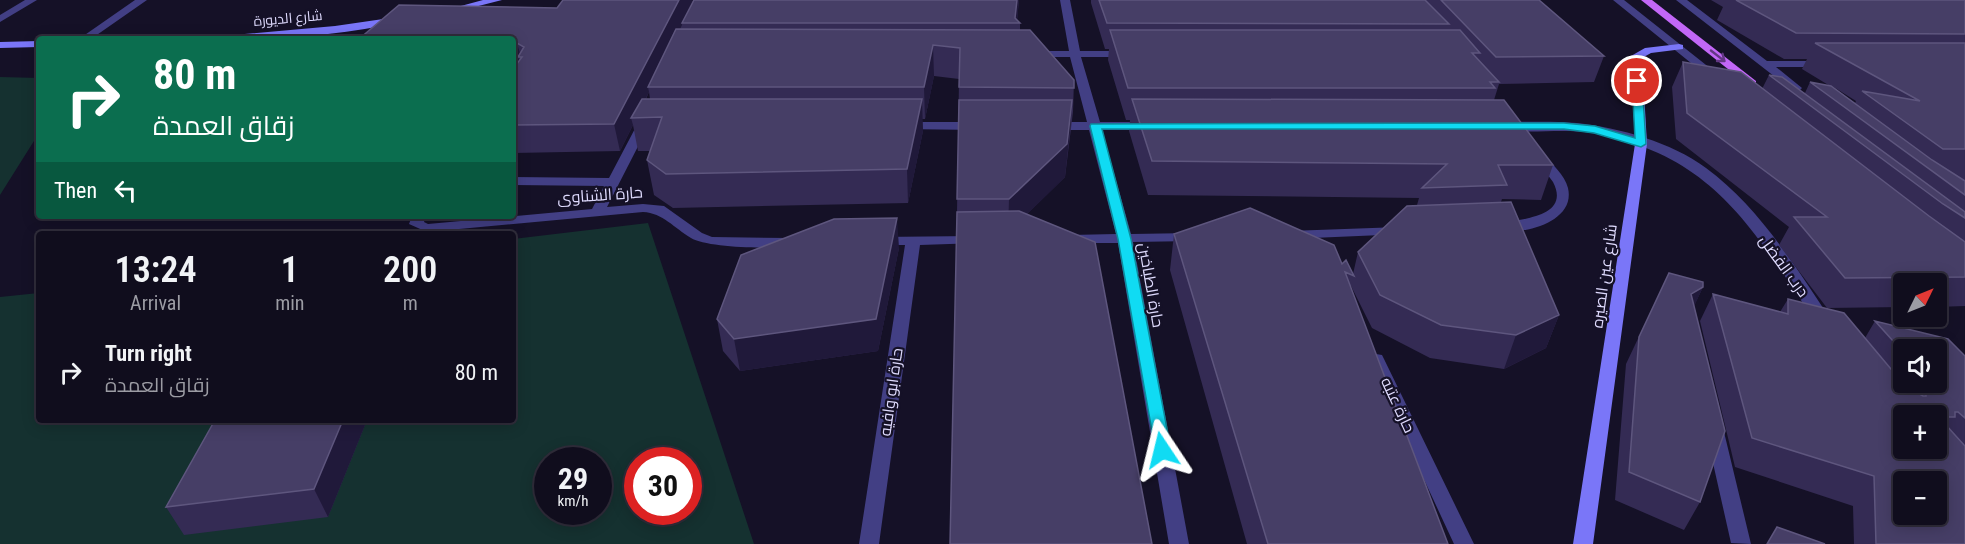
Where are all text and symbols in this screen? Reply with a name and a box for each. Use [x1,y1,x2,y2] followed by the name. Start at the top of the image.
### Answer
[253,7,323,30] street label: شارع الديورة
[1709,49,1725,62] one-way arrow
[153,50,236,99] text: 80 m
[1611,55,1662,106] pin
[54,60,132,138] icon: right
[1620,64,1653,97] icon: arrive
[153,110,294,142] text: زقاق العمدة
[109,174,142,207] icon: left
[54,178,97,203] text: Then
[557,183,644,208] street label: حارة الشناوى
[1587,223,1623,330] street label: شارع عين الصيره
[1754,231,1813,301] street label: درب الفضل
[1133,241,1168,329] street label: حارة الطباخين
[115,249,197,291] text: 13:24
[281,249,299,291] text: 1
[383,249,437,291] text: 200
[1893,273,1947,327] north arrow
[1893,273,1947,525] map controls
[130,291,181,315] text: Arrival
[275,291,304,315] text: min
[403,291,418,315] text: m
[1893,339,1947,393] button: sound
[105,341,192,366] text: Turn right
[875,347,907,437] street label: حارة ابو وافيه
[54,356,87,389] icon: right
[455,360,498,385] text: 80 m
[105,373,210,397] text: زقاق العمدة
[1377,374,1419,436] street label: حارة عتبه
[1893,405,1947,459] button: +
[1130,418,1194,482] position arrow
[624,447,702,525] speed limit sign: 30
[558,461,588,496] text: 29
[1893,471,1947,525] button: −
[558,492,588,510] text: km/h

